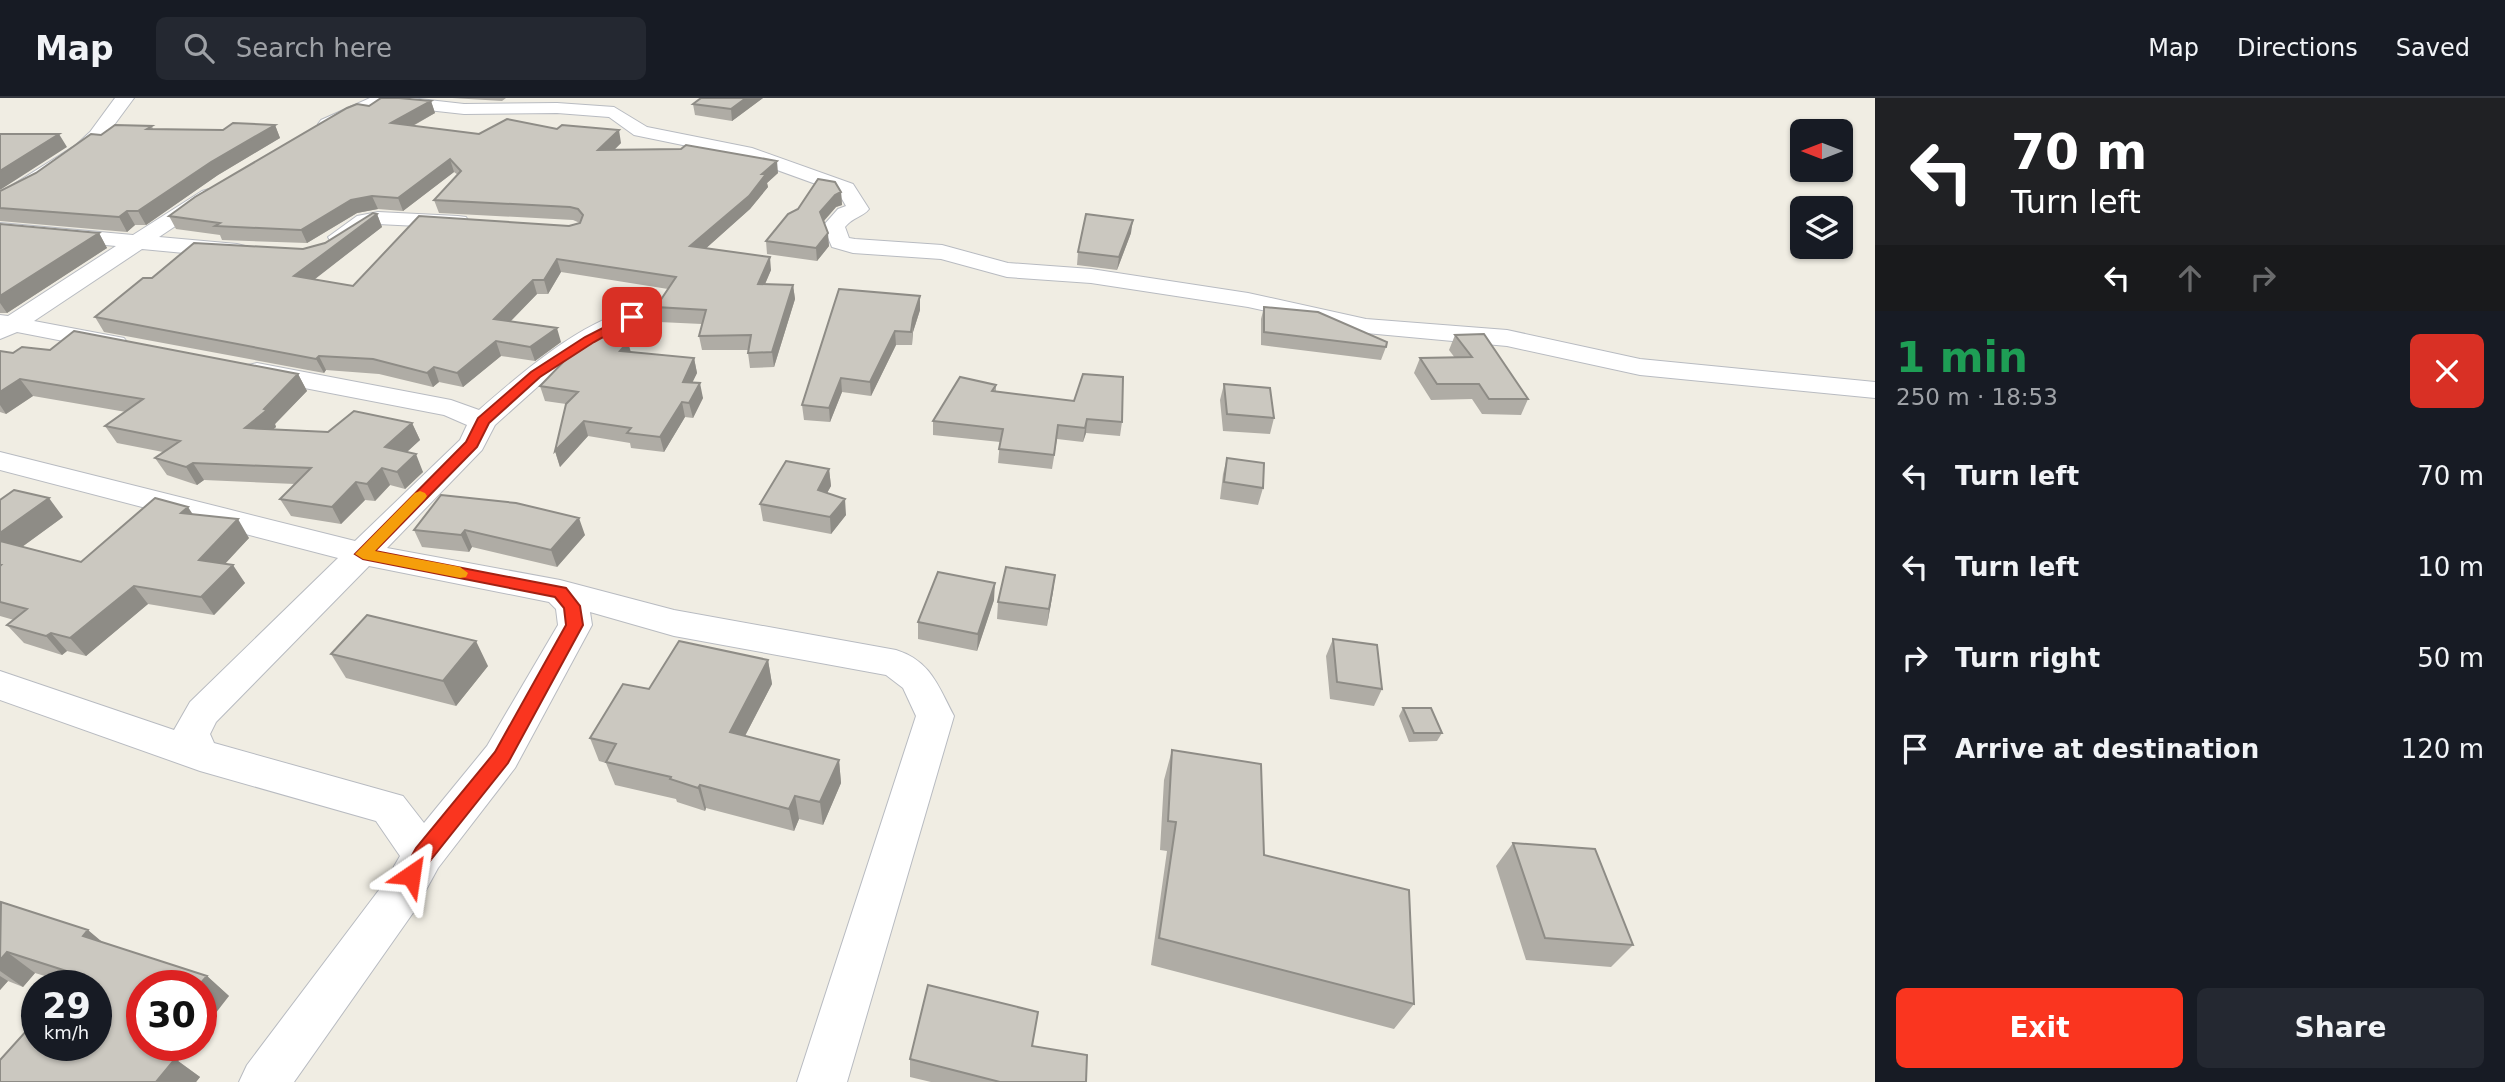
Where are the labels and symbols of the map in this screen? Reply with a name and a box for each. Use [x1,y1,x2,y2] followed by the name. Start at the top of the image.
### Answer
[1790,119,1853,182] north arrow
[602,287,662,347] pin
[374,838,448,912] position arrow
[126,970,217,1061] speed limit sign: 30

